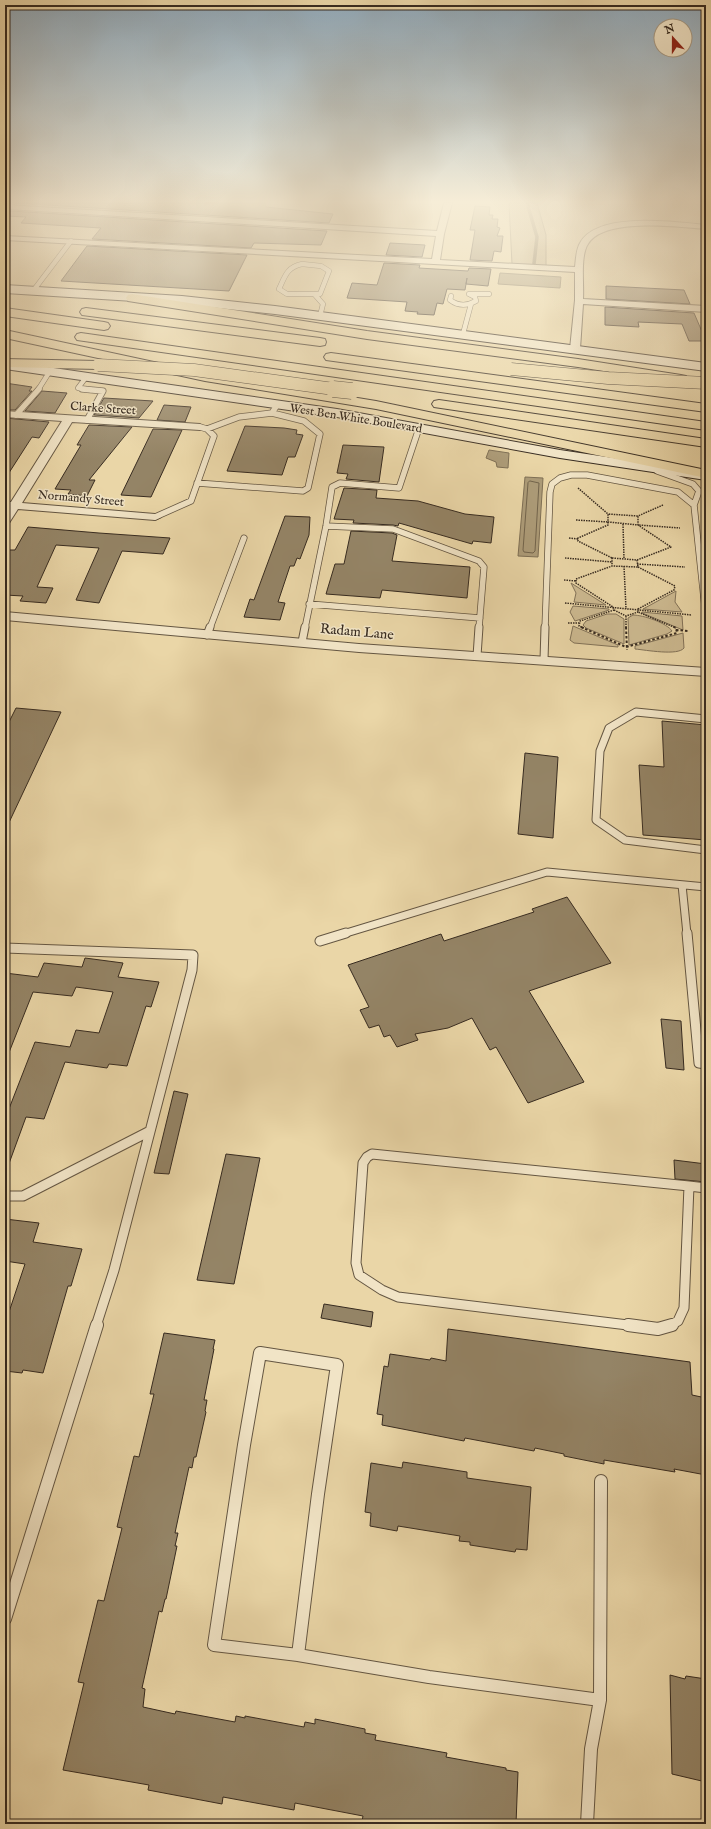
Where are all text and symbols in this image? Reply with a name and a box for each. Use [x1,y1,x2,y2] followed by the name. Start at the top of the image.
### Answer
[653,18,693,58] north arrow
[662,21,677,38] text: N
[70,399,136,418] street label: Clarke Street
[289,401,424,436] street label: West Ben White Boulevard
[37,487,125,510] street label: Normandy Street
[319,620,395,644] street label: Radam Lane

